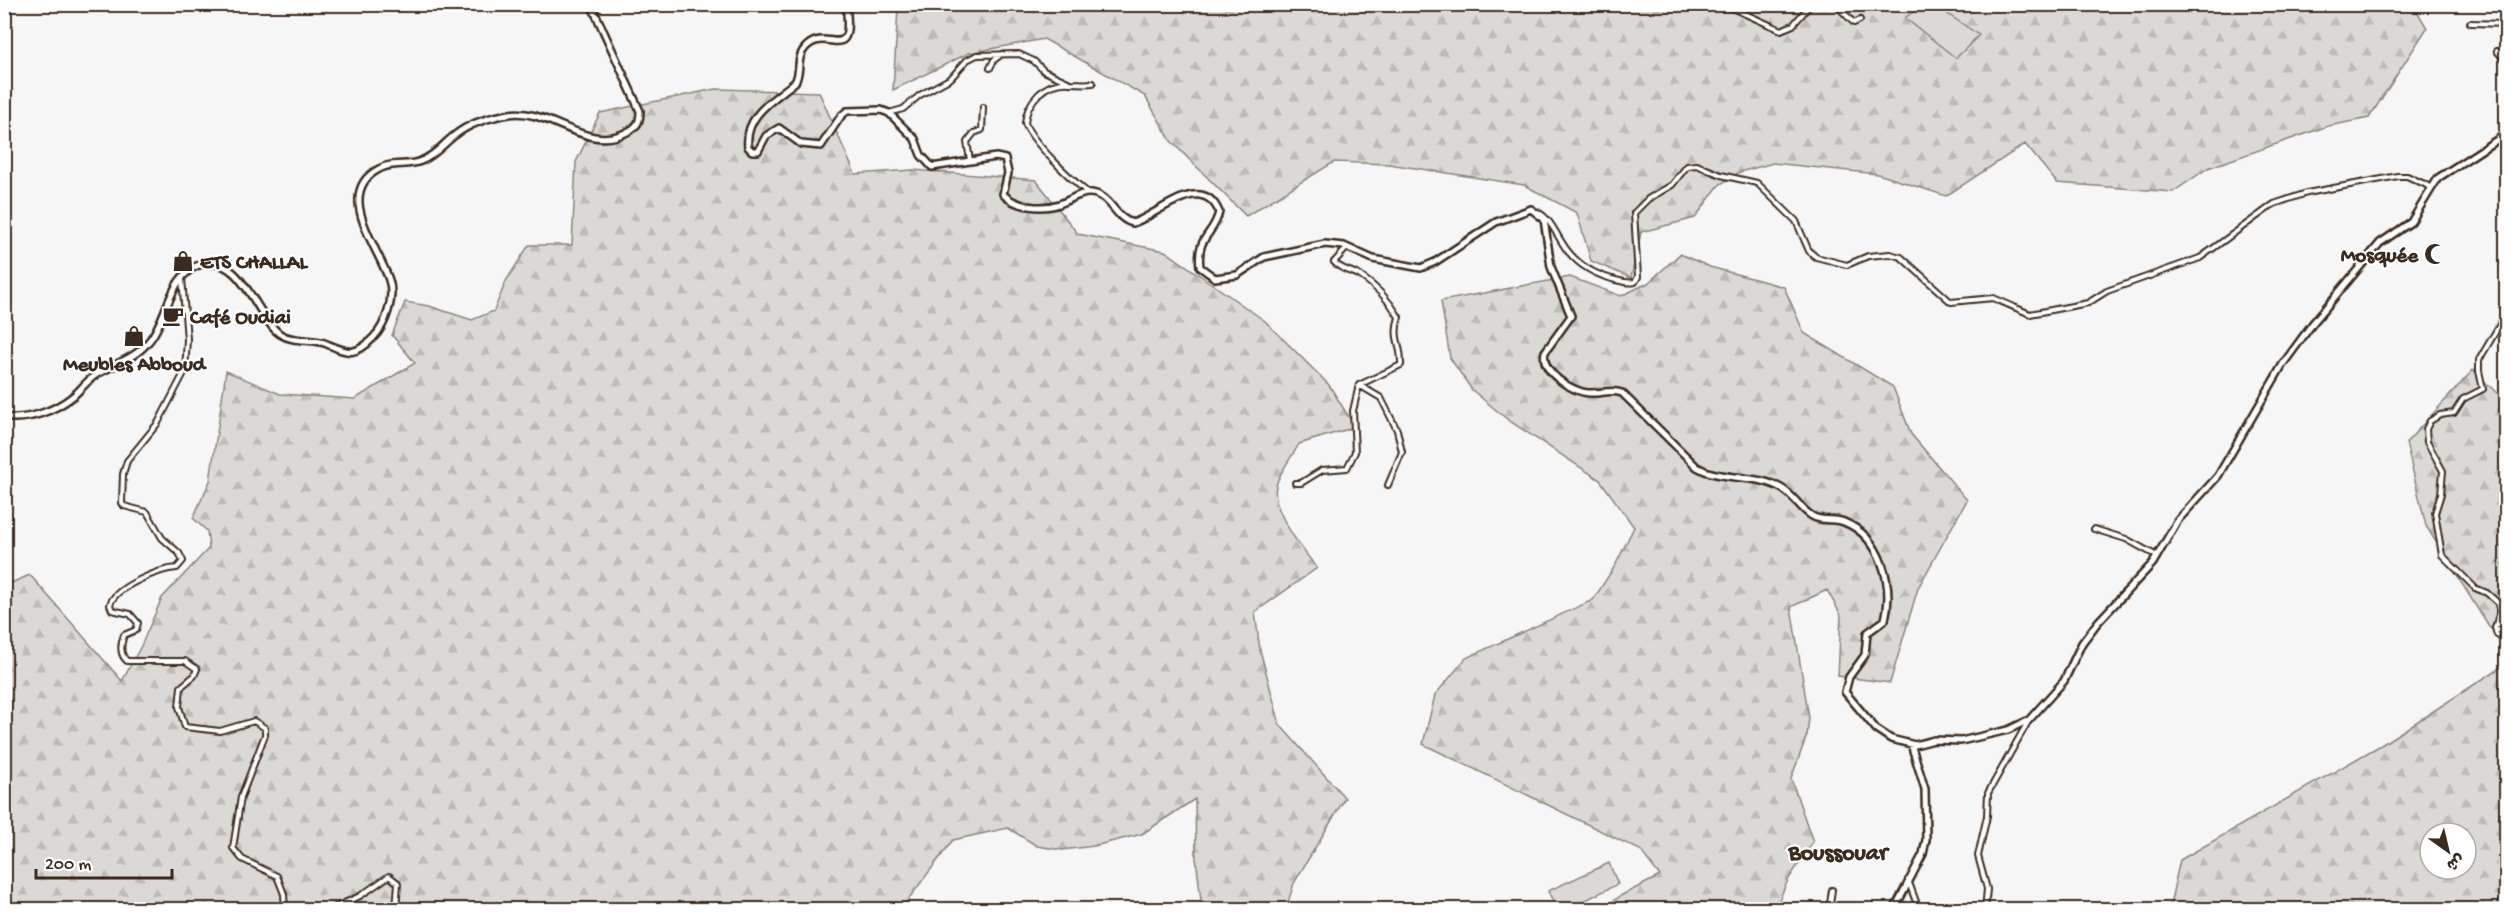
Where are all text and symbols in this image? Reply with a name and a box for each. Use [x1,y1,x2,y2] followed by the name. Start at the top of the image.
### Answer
[2423,242,2447,266] mosque icon: Mosquée
[2341,245,2419,270] place label: Mosquée
[171,249,195,273] shop icon: ETS CHALLAL
[200,252,308,277] place label: ETS CHALLAL
[161,304,185,328] cafe icon: Café Oudiai
[189,307,291,332] place label: Café Oudiai
[122,324,146,348] shop icon: Meubles Abboud
[63,354,208,379] place label: Meubles Abboud
[2418,821,2478,881] north arrow
[1787,840,1890,869] district label: Boussouar
[36,842,172,880] scale bar
[2442,848,2467,873] text: ش
[45,855,92,876] text: 200 m

